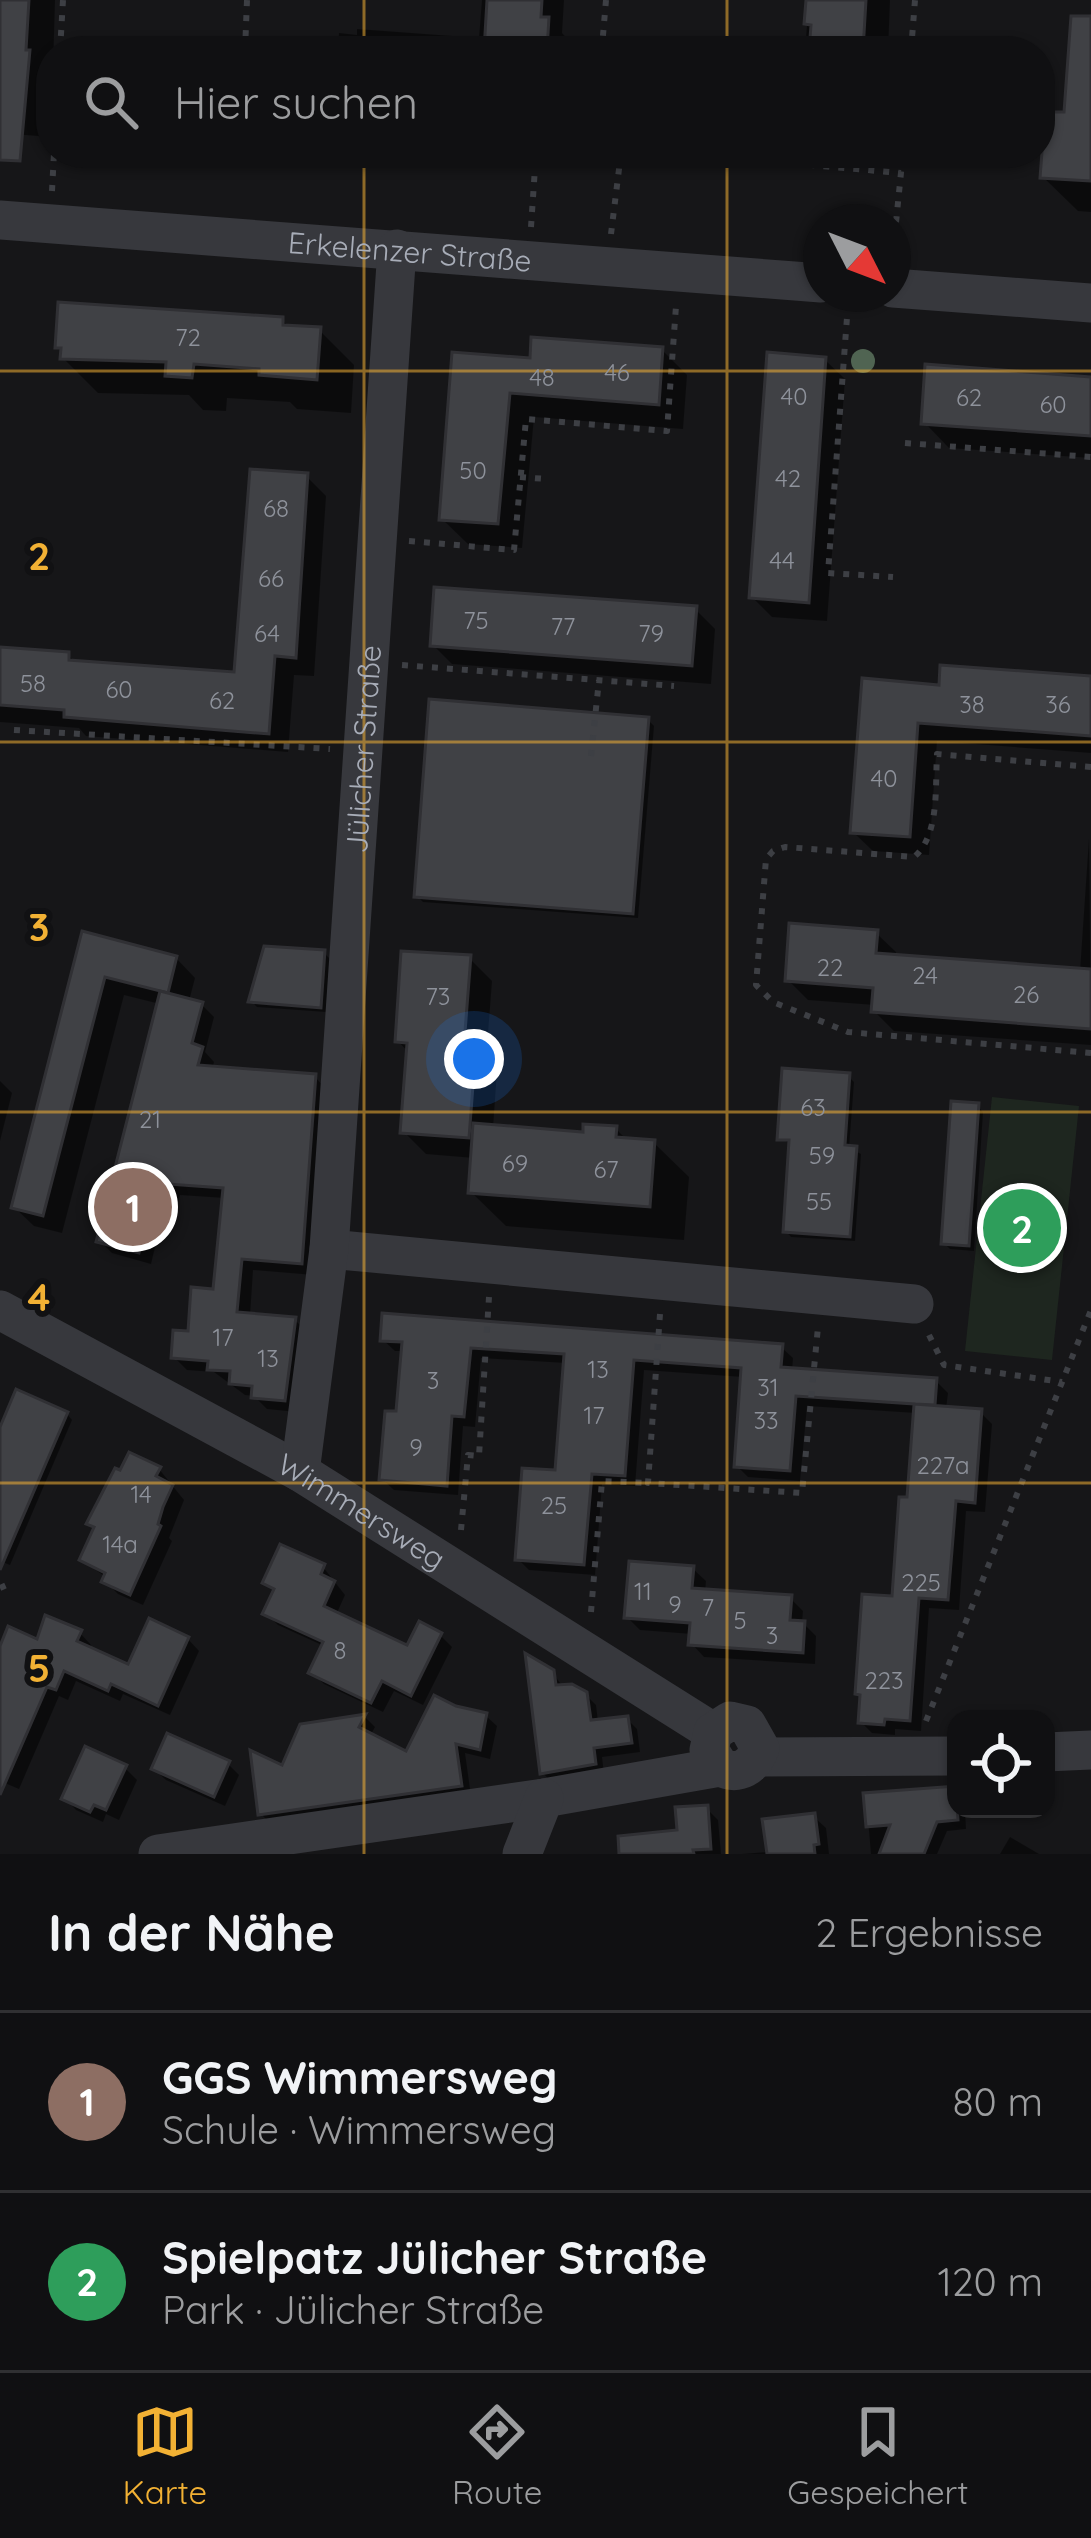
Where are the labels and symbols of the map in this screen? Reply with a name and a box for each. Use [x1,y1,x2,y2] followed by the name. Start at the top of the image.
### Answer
[803,204,911,312] north arrow
[287,223,533,280] street label: Erkelenzer Straße
[175,322,201,352] house number: 72
[604,357,630,387] house number: 46
[529,362,555,392] house number: 48
[781,381,807,411] house number: 40
[956,382,982,412] house number: 62
[1039,389,1067,419] house number: 60
[459,455,487,485] house number: 50
[775,463,801,493] house number: 42
[263,493,289,523] house number: 68
[28,531,50,580] text: 2
[769,545,795,575] house number: 44
[258,563,284,593] house number: 66
[463,605,489,635] house number: 75
[551,611,575,641] house number: 77
[254,618,280,648] house number: 64
[638,618,664,648] house number: 79
[337,644,389,854] street label: Jülicher Straße
[20,668,46,698] house number: 58
[105,674,133,704] house number: 60
[209,685,235,715] house number: 62
[959,689,985,719] house number: 38
[1045,689,1071,719] house number: 36
[871,763,897,793] house number: 40
[29,902,49,951] text: 3
[817,952,843,982] house number: 22
[912,960,938,990] house number: 24
[1013,979,1039,1009] house number: 26
[426,981,450,1011] house number: 73
[444,1029,504,1089] your location
[800,1092,826,1122] house number: 63
[139,1104,161,1134] house number: 21
[809,1140,835,1170] house number: 59
[502,1148,528,1178] house number: 69
[593,1154,619,1184] house number: 67
[94,1162,172,1252] pin: 1
[983,1183,1061,1273] pin: 2
[806,1186,832,1216] house number: 55
[28,1272,50,1321] text: 4
[212,1322,234,1352] house number: 17
[257,1343,279,1373] house number: 13
[587,1354,609,1384] house number: 13
[427,1365,439,1395] house number: 3
[757,1372,779,1402] house number: 31
[583,1400,605,1430] house number: 17
[753,1405,779,1435] house number: 33
[409,1432,423,1462] house number: 9
[271,1445,453,1578] street label: Wimmersweg
[917,1450,970,1480] house number: 227a
[130,1479,152,1509] house number: 14
[541,1490,567,1520] house number: 25
[102,1529,138,1559] house number: 14a
[901,1567,941,1597] house number: 225
[634,1576,652,1606] house number: 11
[668,1589,682,1619] house number: 9
[702,1592,714,1622] house number: 7
[733,1605,747,1635] house number: 5
[766,1620,778,1650] house number: 3
[334,1635,346,1665] house number: 8
[28,1643,50,1692] text: 5
[864,1665,904,1695] house number: 223

